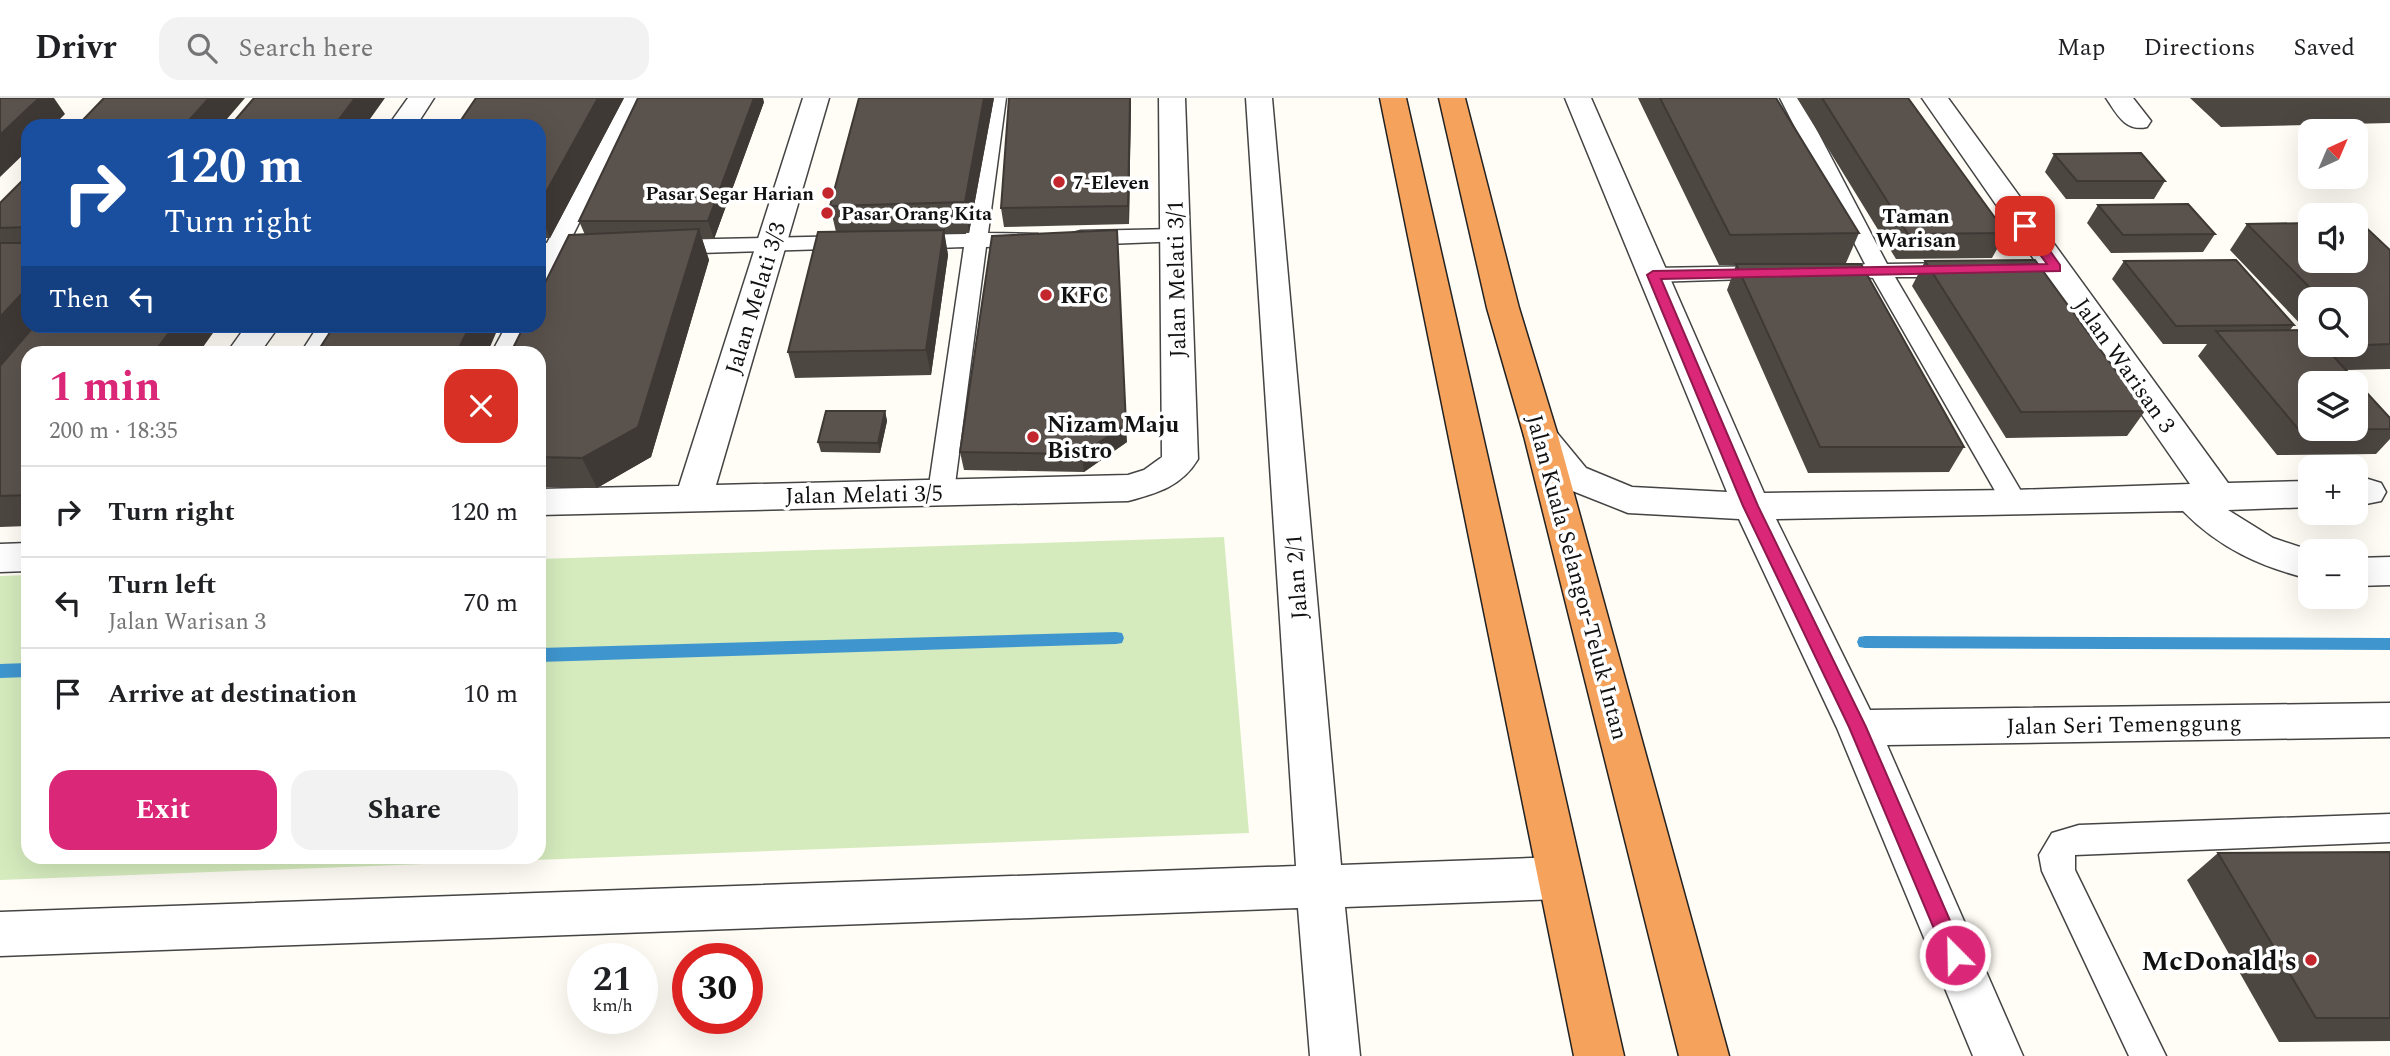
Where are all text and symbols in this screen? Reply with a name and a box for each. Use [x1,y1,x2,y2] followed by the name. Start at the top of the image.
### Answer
[159,17,649,80] search box
[35,23,117,73] text: Drivr
[239,28,373,68] text: Search here
[183,29,221,67] icon: search
[2057,30,2105,66] text: Map
[2143,30,2255,66] text: Directions
[2293,30,2355,66] text: Saved
[2298,119,2368,189] north arrow
[2298,119,2368,609] map controls
[164,130,303,205] text: 120 m
[49,147,140,238] icon: right
[1073,169,1150,198] place label: 7-Eleven
[1051,174,1067,190] marker: 7-Eleven
[646,180,814,209] place label: Pasar Segar Harian
[820,185,836,201] marker: Pasar Segar Harian
[1995,196,2055,256] pin
[164,198,312,247] text: Turn right
[841,200,992,229] place label: Pasar Orang Kita
[1159,200,1196,358] street label: Jalan Melati 3/1
[1876,201,1956,257] district label: Taman Warisan
[2298,203,2368,273] button: sound
[819,205,835,221] marker: Pasar Orang Kita
[2006,207,2044,245] icon: arrive
[717,218,796,379] street label: Jalan Melati 3/3
[49,279,109,319] text: Then
[1060,279,1109,314] place label: KFC
[123,280,161,318] icon: left
[1038,287,1054,303] marker: KFC
[2298,287,2368,357] button: search
[2064,291,2183,441] street label: Jalan Warisan 3
[49,356,161,419] text: 1 min
[444,369,518,443] button: close
[2298,371,2368,441] button: layers
[1047,408,1179,469] place label: Nizam Maju Bistro
[1516,411,1637,744] street label: Jalan Kuala Selangor-Teluk Intan
[49,414,178,449] text: 200 m · 18:35
[1025,429,1041,445] marker: Nizam Maju Bistro
[2298,455,2368,525] button: +
[785,477,943,514] street label: Jalan Melati 3/5
[108,492,235,532] text: Turn right
[450,492,518,532] text: 120 m
[49,493,87,531] icon: right
[1277,533,1318,621] street label: Jalan 2/1
[2298,539,2368,609] button: −
[108,565,216,605] text: Turn left
[463,583,518,623] text: 70 m
[49,584,87,622] icon: left
[108,605,266,640] text: Jalan Warisan 3
[108,674,357,714] text: Arrive at destination
[463,674,518,714] text: 10 m
[49,675,87,713] icon: arrive
[2006,706,2242,745] street label: Jalan Seri Temenggung
[49,770,277,850] button: Exit
[291,770,518,850] button: Share
[1918,918,1992,992] position arrow
[2141,940,2297,983] place label: McDonald's
[672,943,763,1034] speed limit sign: 30
[2303,952,2319,968] marker: McDonald's
[593,953,632,1006] text: 21
[592,992,633,1019] text: km/h

